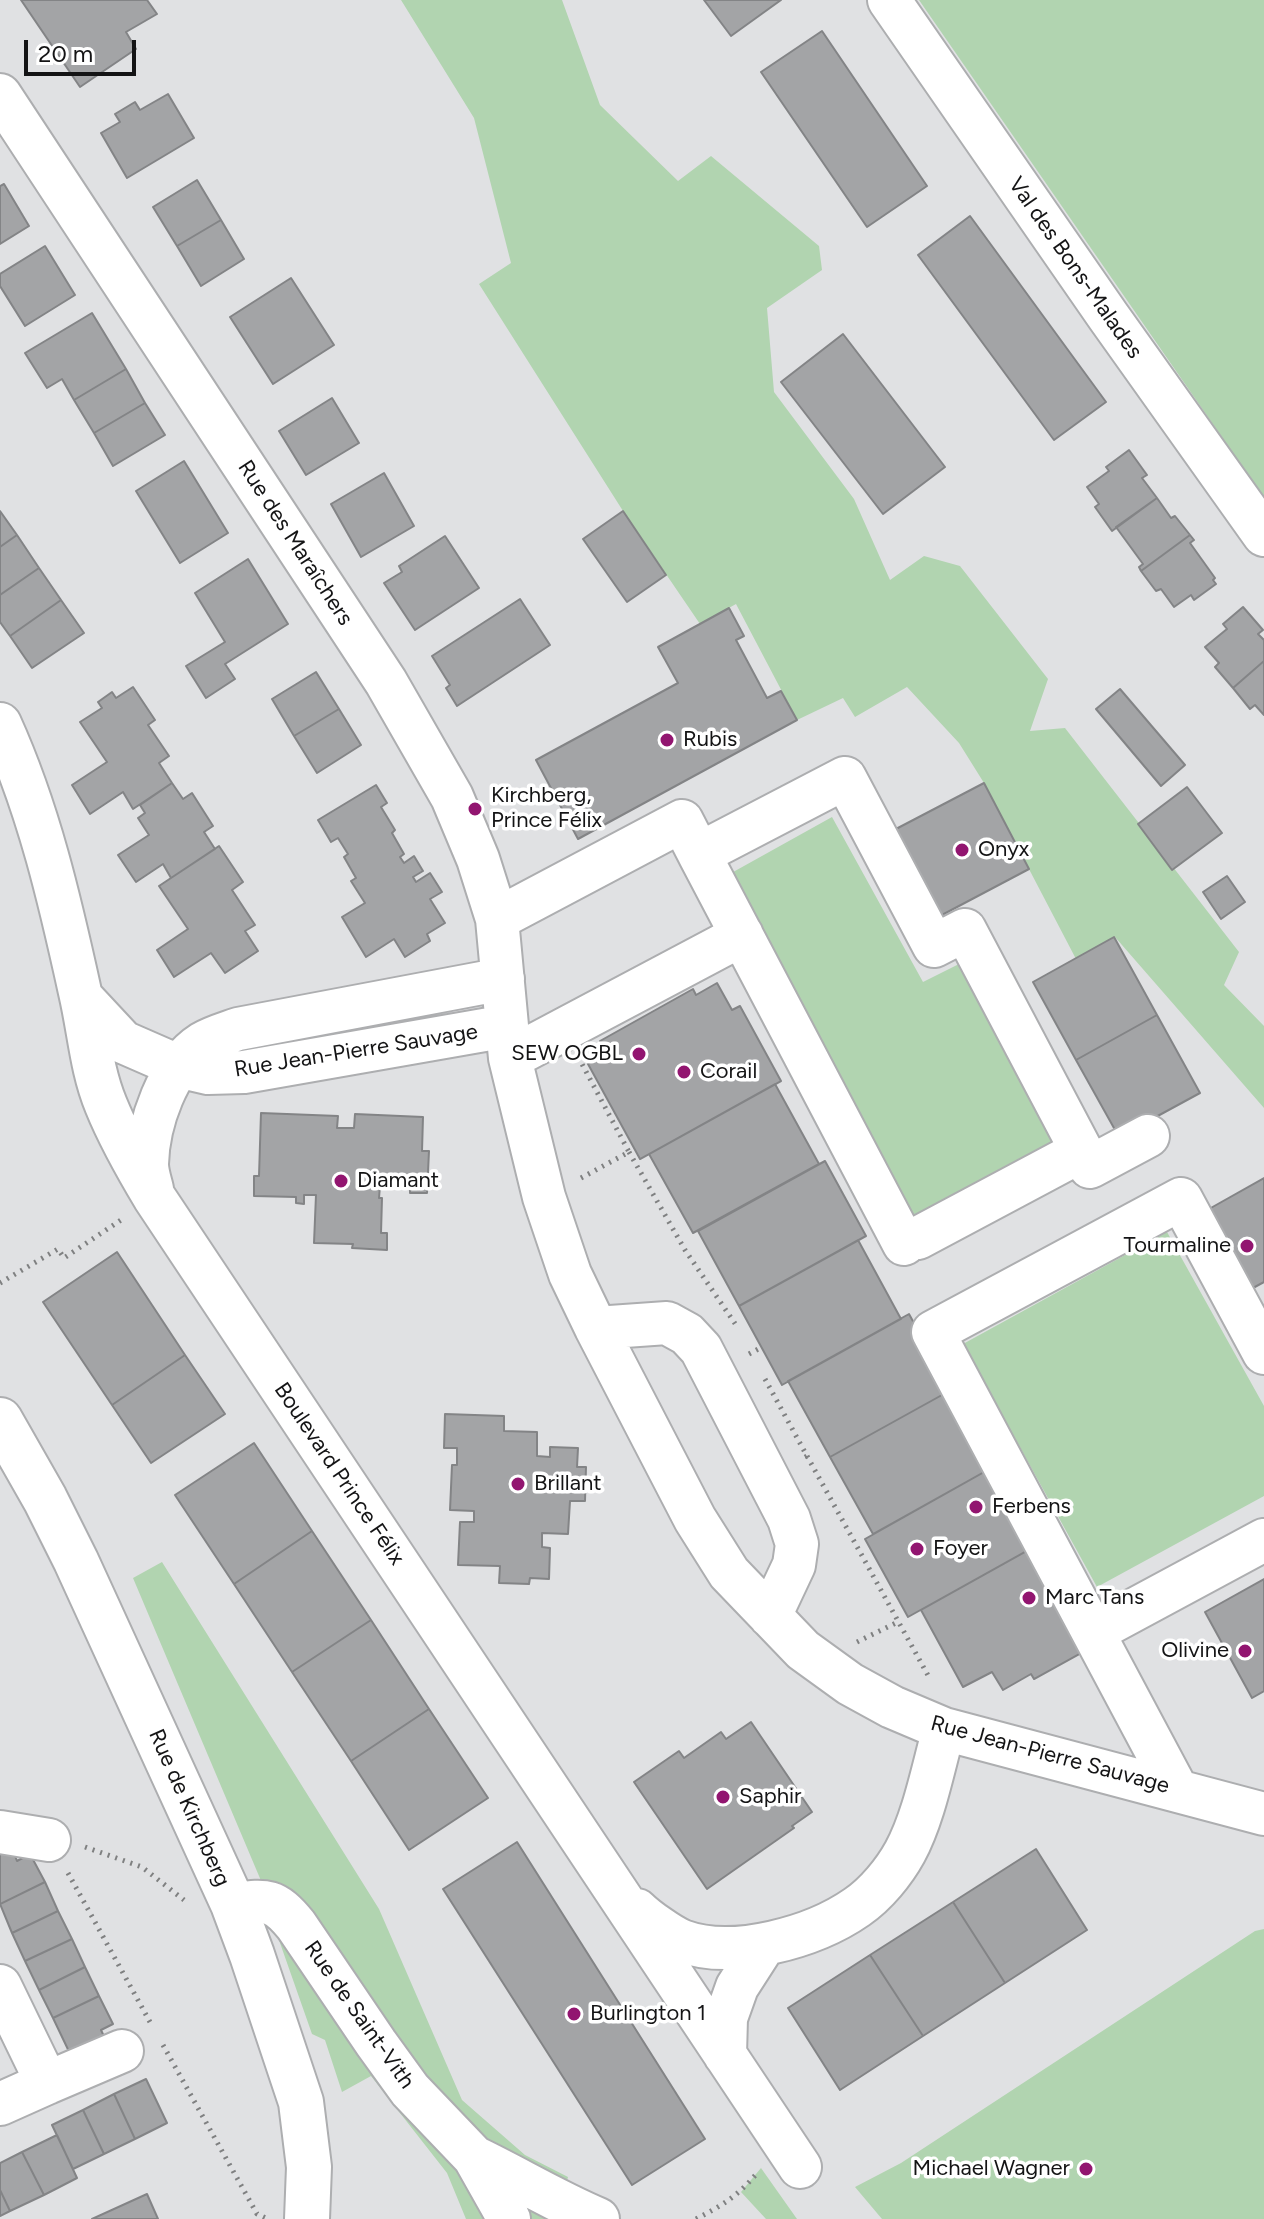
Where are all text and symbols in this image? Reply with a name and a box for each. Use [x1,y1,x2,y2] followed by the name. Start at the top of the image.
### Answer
[28,24,140,74] scale bar
[38,39,93,68] text: 20 m
[1002,172,1148,364] street label: Val des Bons-Malades
[232,455,358,631] street label: Rue des Maraîchers
[683,727,737,753] place label: Rubis
[658,731,676,749] marker: Rubis
[491,783,602,834] place label: Kirchberg, Prince Félix
[466,800,484,818] marker: Kirchberg, Prince Félix
[978,837,1029,863] place label: Onyx
[953,841,971,859] marker: Onyx
[232,1019,480,1083] street label: Rue Jean-Pierre Sauvage
[511,1041,623,1067] place label: SEW OGBL
[630,1045,648,1063] marker: SEW OGBL
[700,1059,757,1085] place label: Corail
[675,1063,693,1081] marker: Corail
[357,1168,439,1194] place label: Diamant
[332,1172,350,1190] marker: Diamant
[1124,1233,1231,1259] place label: Tourmaline
[1238,1237,1256,1255] marker: Tourmaline
[268,1378,410,1570] street label: Boulevard Prince Félix
[534,1471,601,1497] place label: Brillant
[509,1475,527,1493] marker: Brillant
[992,1494,1071,1520] place label: Ferbens
[967,1498,985,1516] marker: Ferbens
[933,1536,988,1562] place label: Foyer
[908,1540,926,1558] marker: Foyer
[1045,1585,1144,1611] place label: Marc Tans
[1020,1589,1038,1607] marker: Marc Tans
[1161,1638,1229,1664] place label: Olivine
[1236,1642,1254,1660] marker: Olivine
[928,1710,1172,1800] street label: Rue Jean-Pierre Sauvage
[143,1725,235,1891] street label: Rue de Kirchberg
[739,1784,802,1810] place label: Saphir
[714,1788,732,1806] marker: Saphir
[298,1936,420,2094] street label: Rue de Saint-Vith
[590,2001,706,2027] place label: Burlington 1
[565,2005,583,2023] marker: Burlington 1
[913,2156,1070,2182] place label: Michael Wagner
[1077,2160,1095,2178] marker: Michael Wagner

